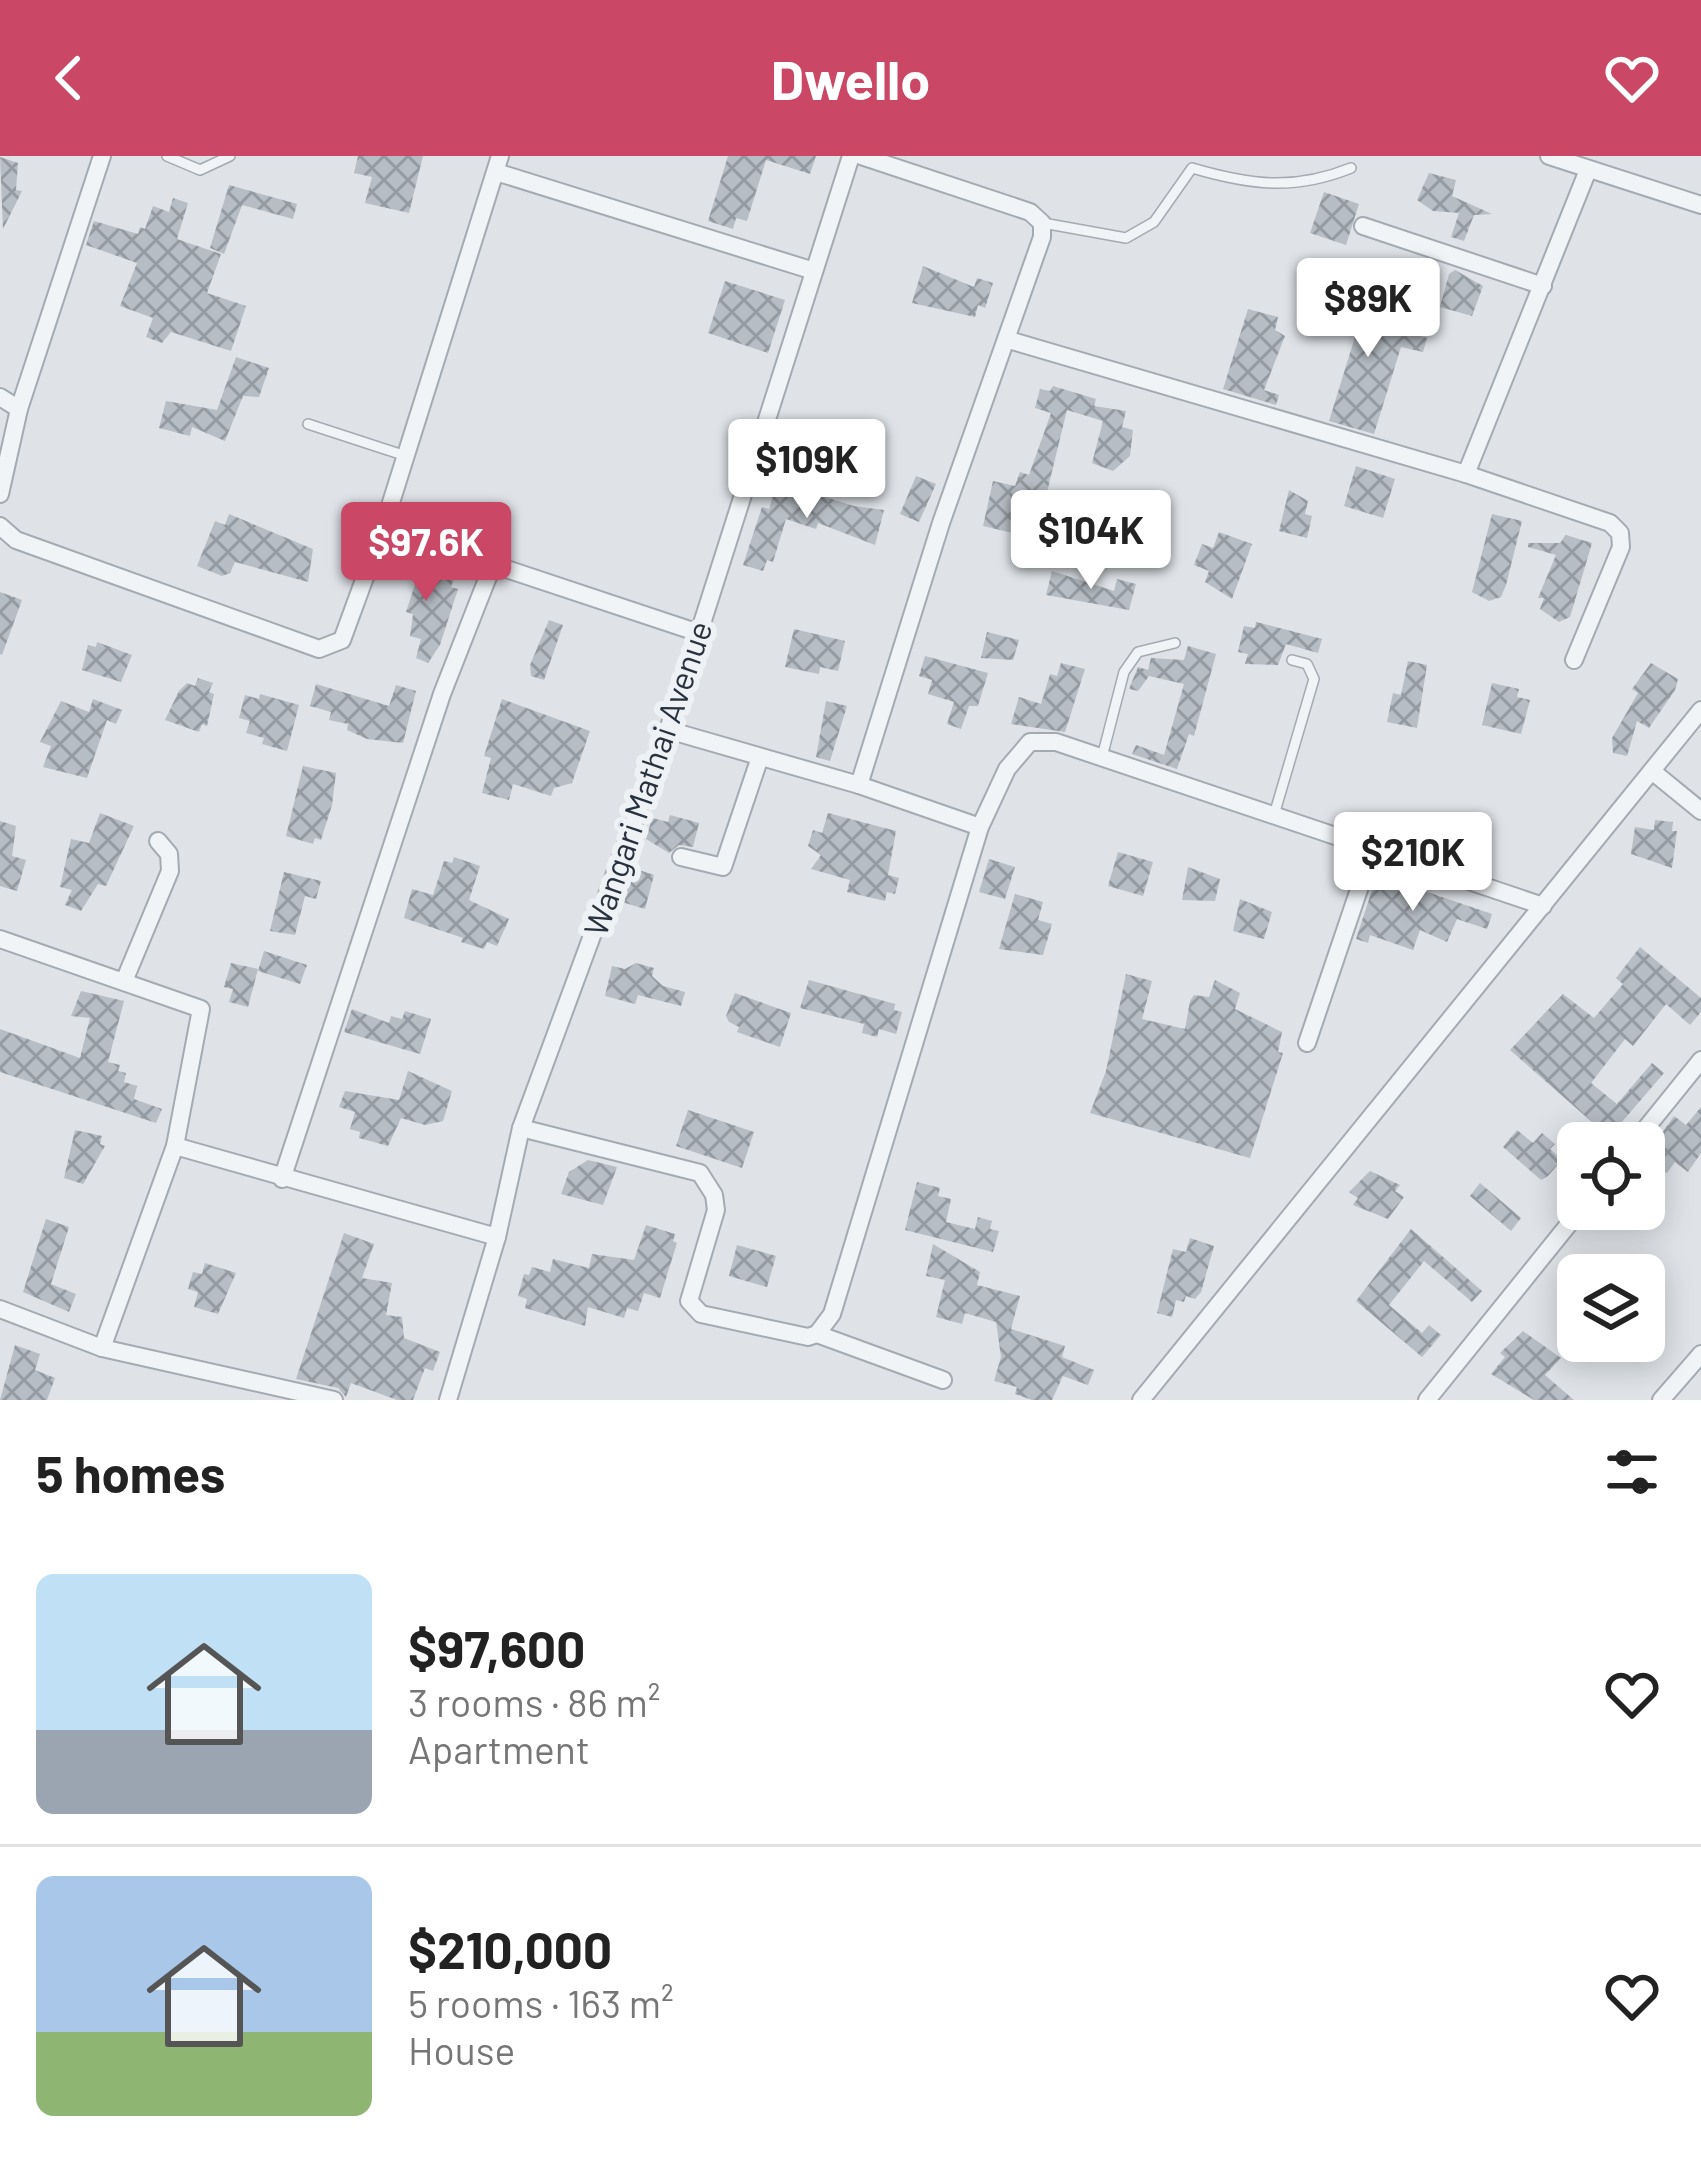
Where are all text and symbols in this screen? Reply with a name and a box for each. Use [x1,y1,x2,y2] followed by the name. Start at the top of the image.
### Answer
[36,45,102,111] icon: back
[1599,45,1665,111] icon: heart
[771,46,930,111] text: Dwello
[1297,258,1439,360] pin: $89K
[1324,273,1412,320] text: $89K
[723,419,891,521] pin: $109K
[755,434,859,481] text: $109K
[1007,490,1175,592] pin: $104K
[328,502,524,604] pin: $97.6K
[1038,505,1144,552] text: $104K
[368,517,484,564] text: $97.6K
[574,615,720,941] street label: Wangari Mathai Avenue
[1329,812,1497,914] pin: $210K
[1361,827,1465,874] text: $210K
[1557,1122,1665,1362] map controls
[1557,1122,1665,1230] button: locate
[1557,1254,1665,1362] button: layers
[1599,1439,1665,1505] icon: filters
[36,1442,225,1503] text: 5 homes
[408,1617,585,1678] text: $97,600
[132,1622,276,1766] icon: home
[1599,1661,1665,1727] icon: heart
[408,1678,660,1725] text: 3 rooms · 86 m²
[408,1725,590,1772] text: Apartment
[408,1918,612,1979] text: $210,000
[132,1924,276,2068] icon: home
[1599,1963,1665,2029] icon: heart
[408,1979,674,2026] text: 5 rooms · 163 m²
[408,2026,515,2073] text: House

